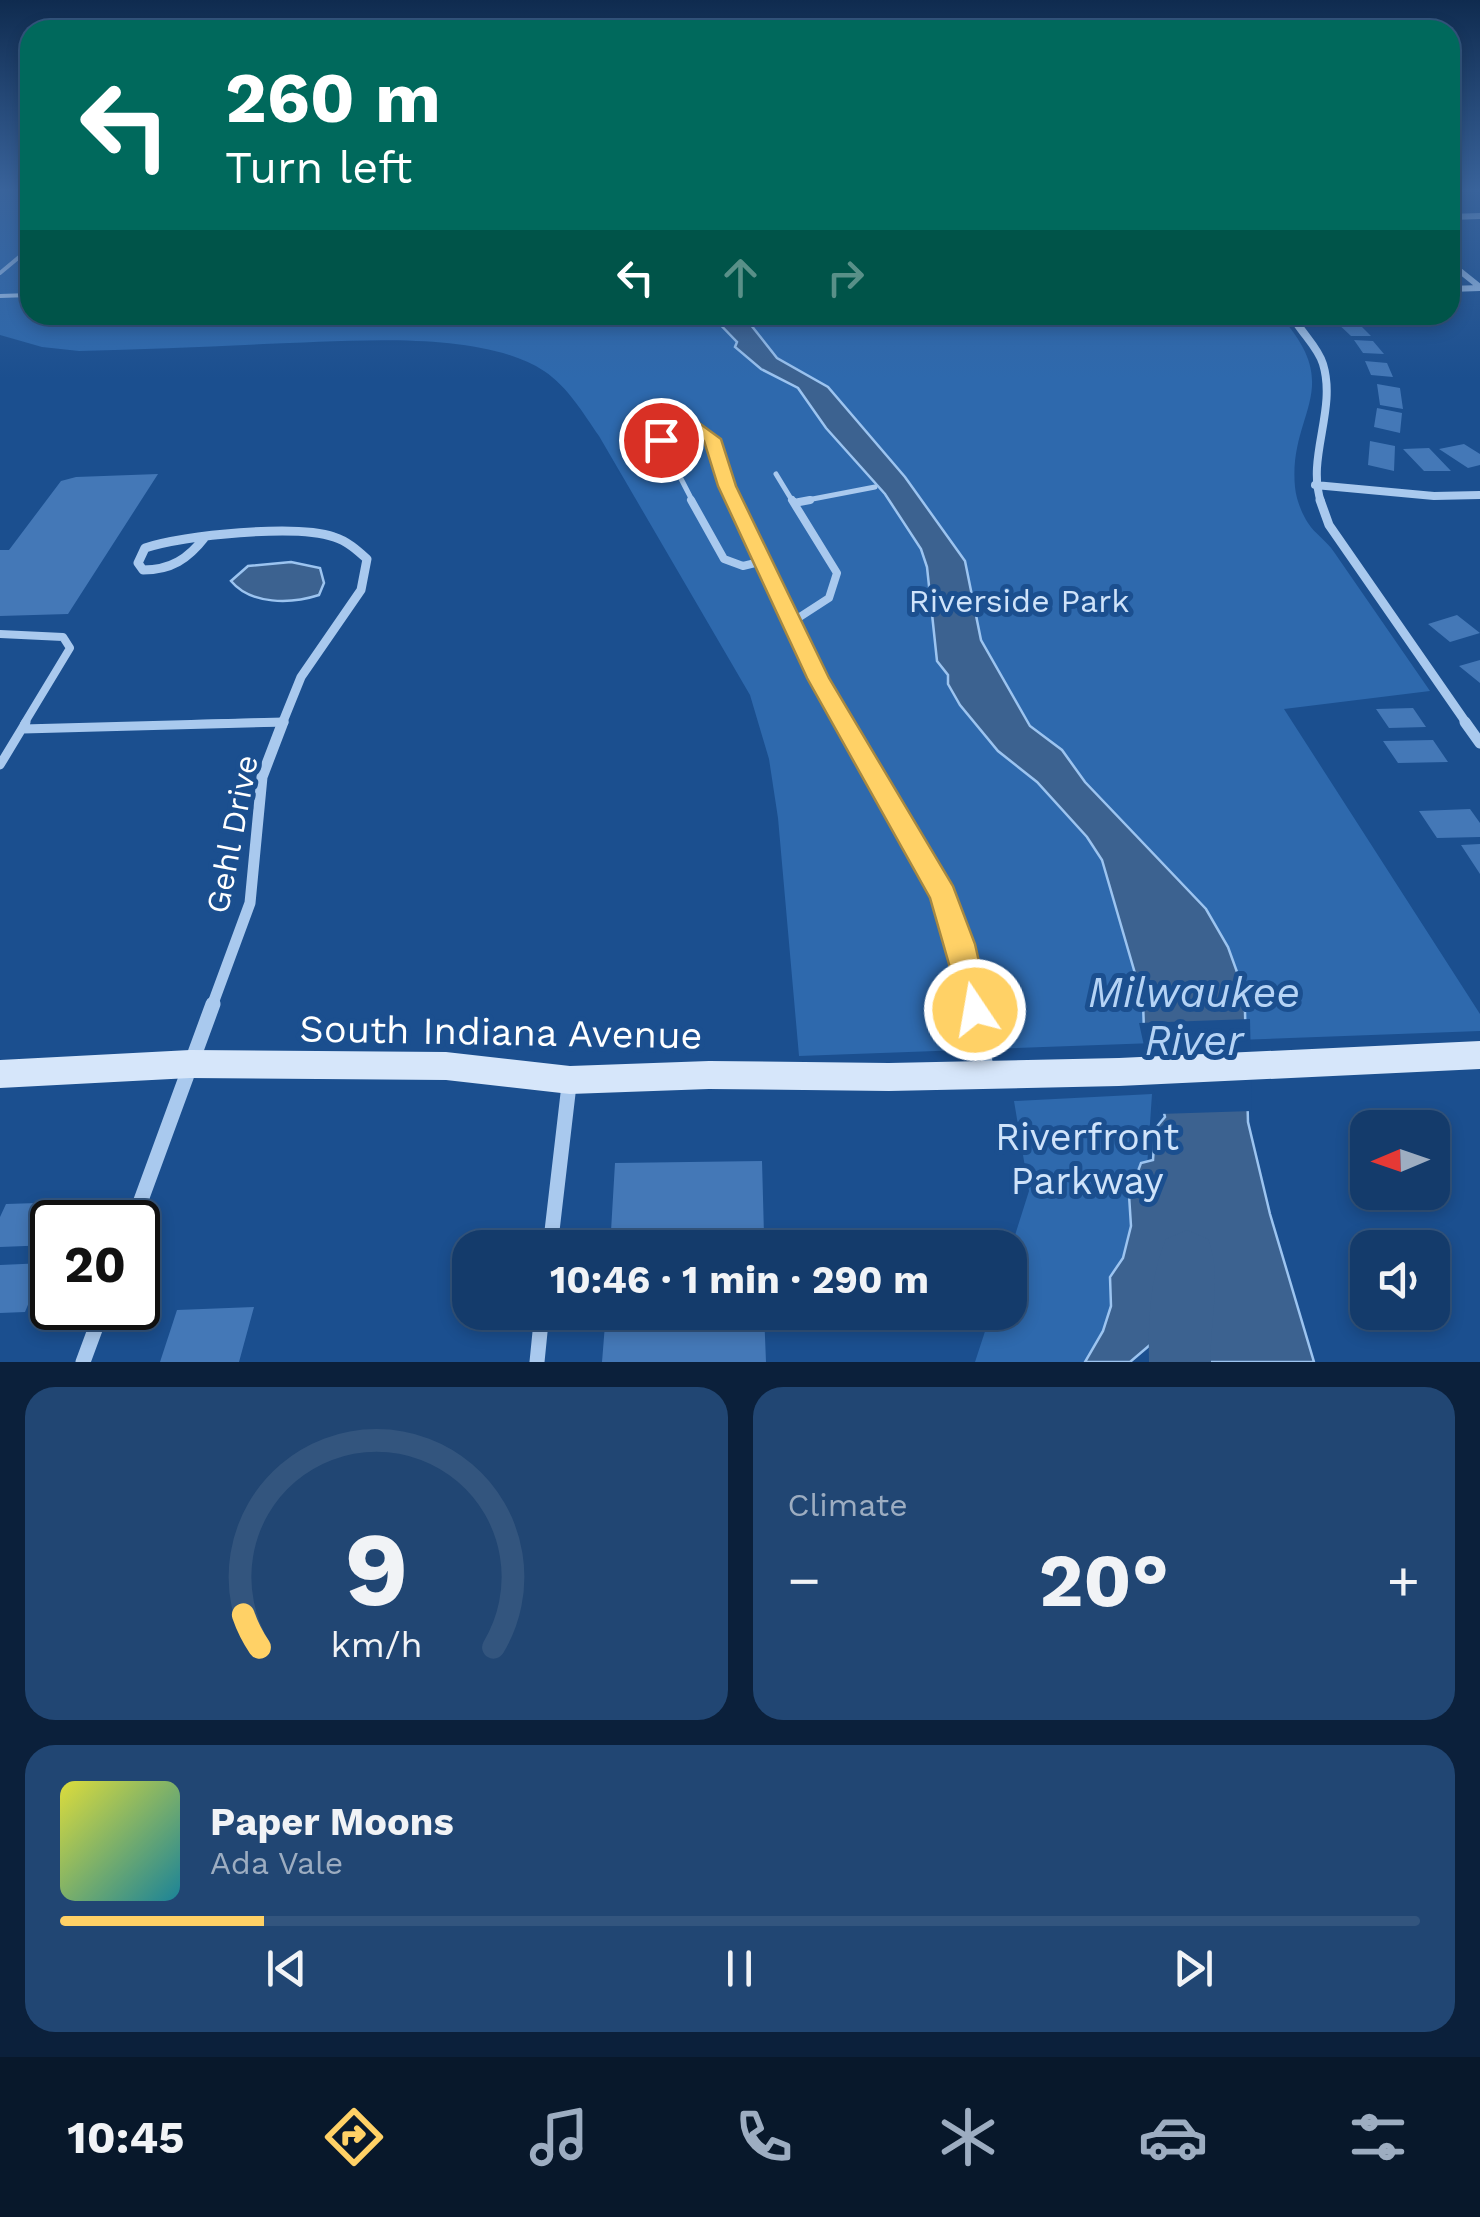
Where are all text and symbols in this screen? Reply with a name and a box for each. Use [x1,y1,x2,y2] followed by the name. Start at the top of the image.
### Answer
[225,57,441,139] text: 260 m
[60,60,190,190] icon: left
[225,141,412,194] text: Turn left
[608,250,663,305] icon: left
[713,250,768,305] icon: ahead
[818,250,873,305] icon: right
[619,398,704,483] pin
[634,413,689,468] icon: arrive
[909,582,1129,620] park label: Riverside Park
[198,752,266,916] street label: Gehl Drive
[923,958,1027,1062] position arrow
[1088,968,1300,1065] water label: Milwaukee River
[299,1006,703,1058] street label: South Indiana Avenue
[1350,1110,1450,1210] north arrow
[1350,1110,1450,1330] map controls
[995,1115,1179,1203] park label: Riverfront Parkway
[30,1200,160,1330] speed limit sign: 20
[1350,1230,1450,1330] button: sound
[550,1258,929,1302] text: 10:46 · 1 min · 290 m
[788,1486,908,1524] text: Climate
[344,1508,408,1630] text: 9
[1039,1536,1169,1624] text: 20°
[788,1548,821,1612] text: −
[1387,1548,1420,1612] text: +
[330,1624,422,1666] text: km/h
[210,1800,454,1844] text: Paper Moons
[210,1844,343,1882] text: Ada Vale
[259,1941,314,1996] icon: previous
[712,1941,767,1996] icon: pause
[1166,1941,1221,1996] icon: next
[319,2102,389,2172] icon: directions
[524,2102,594,2172] icon: music
[729,2102,799,2172] icon: phone
[933,2102,1003,2172] icon: climate
[1138,2102,1208,2172] icon: car
[1343,2102,1413,2172] icon: filters
[67,2111,185,2164] text: 10:45

